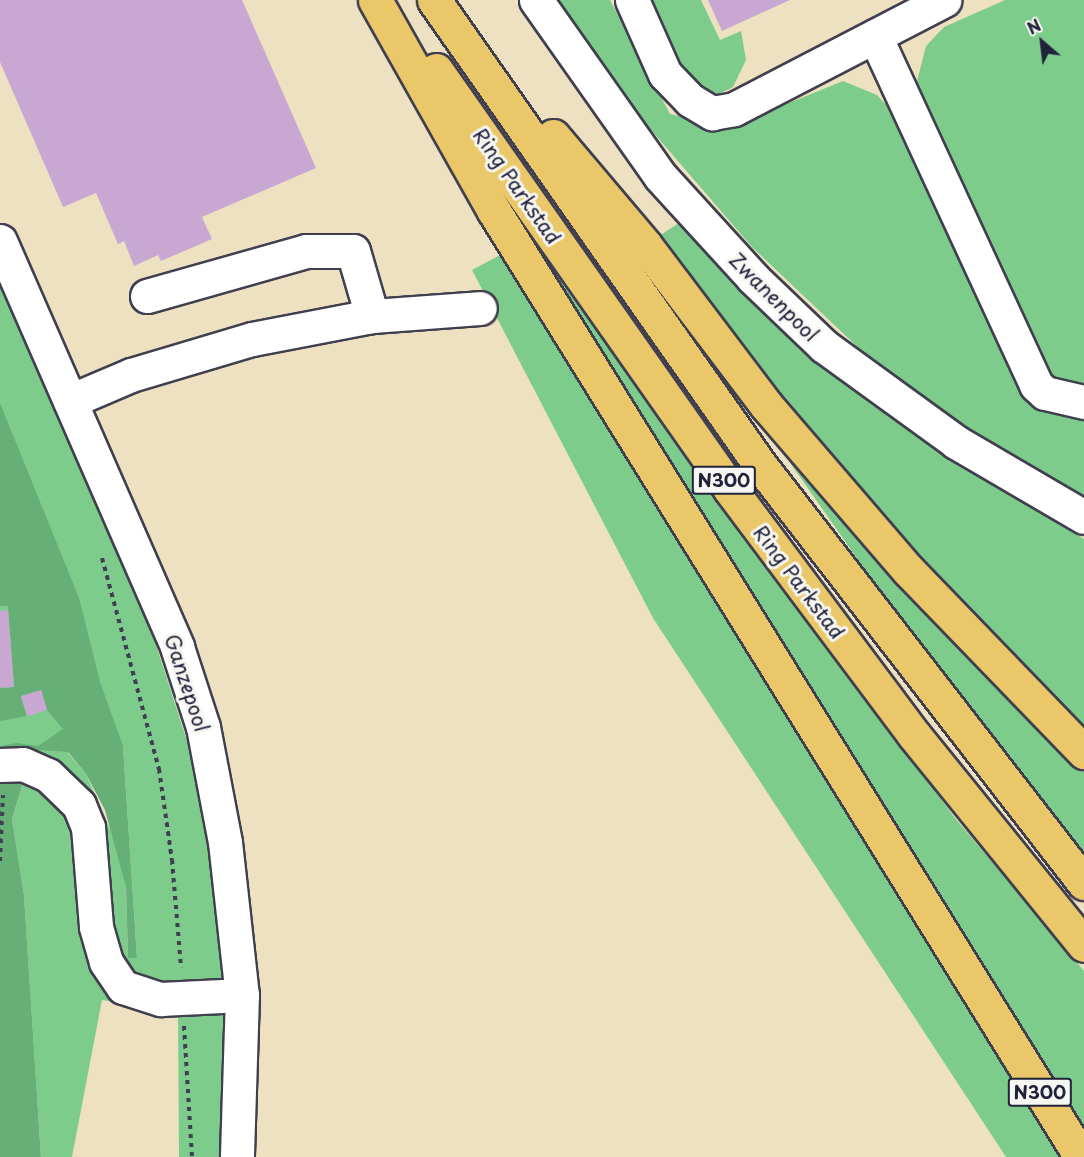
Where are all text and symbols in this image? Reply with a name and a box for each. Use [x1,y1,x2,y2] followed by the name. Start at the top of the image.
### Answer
[1012,12,1072,72] north arrow
[1022,13,1045,40] text: N
[469,124,565,248] street label: Ring Parkstad
[725,248,823,346] street label: Zwanenpool
[691,465,757,495] road number: N300
[749,521,849,643] street label: Ring Parkstad
[160,631,214,735] street label: Ganzepool
[1007,1077,1073,1107] road number: N300

